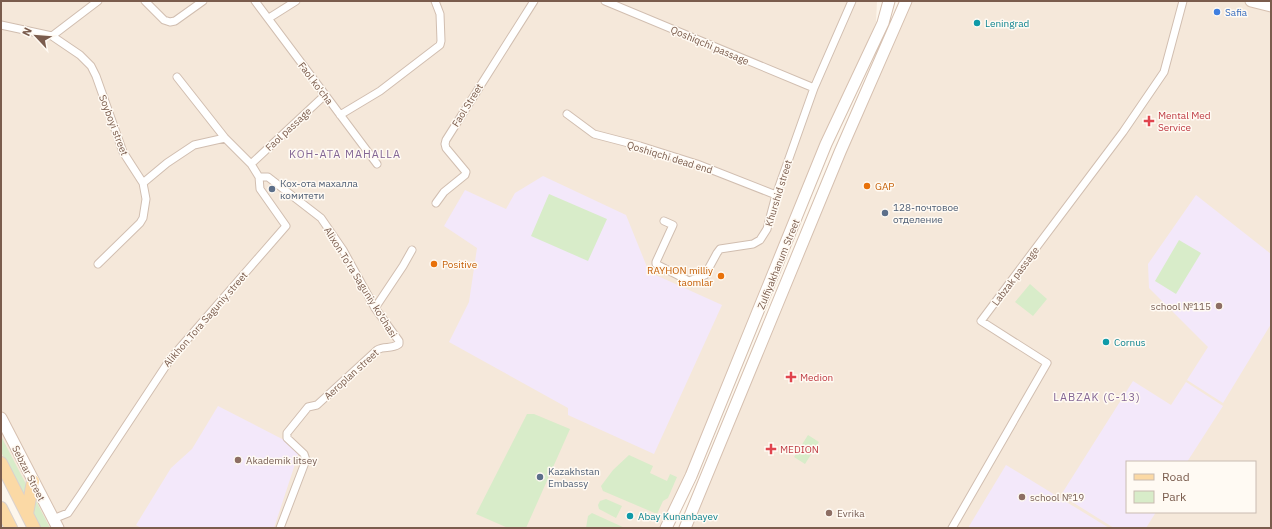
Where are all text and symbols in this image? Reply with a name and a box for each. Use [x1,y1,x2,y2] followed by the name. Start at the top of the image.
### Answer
[1225,6,1248,19] place label: Safia
[1212,7,1222,17] marker: Safia
[16,16,56,56] north arrow
[985,17,1029,30] place label: Leningrad
[972,18,982,28] marker: Leningrad
[669,23,751,68] street label: Qoshiqchi passage
[19,25,35,38] text: N
[295,59,336,108] street label: Faol ko'cha
[449,81,486,129] street label: Faol Street
[96,93,131,158] street label: Soyboyi street
[263,104,314,154] street label: Faol passage
[1158,109,1211,134] place label: Mental Med Service
[1143,115,1155,127] marker: Mental Med Service
[625,138,714,177] street label: Qoshiqchi dead end
[289,147,401,161] district label: KOH-ATA MAHALLA
[762,158,795,228] street label: Khurshid street
[280,177,359,202] place label: Кох-ота махалла комитети
[875,180,894,193] place label: GAP
[862,181,872,191] marker: GAP
[267,184,277,194] marker: Кох-ота махалла комитети
[893,201,959,226] place label: 128-почтовое отделение
[880,208,890,218] marker: 128-почтовое отделение
[754,217,803,311] street label: Zulfiyakhanum Street
[321,224,400,340] street label: Alixon To'ra Saguniy ko'chasi
[989,244,1042,308] street label: Labzak passage
[442,258,478,271] place label: Positive
[429,259,439,269] marker: Positive
[647,264,713,289] place label: RAYHON milliy taomlar
[160,269,251,370] street label: Alikhon Tora Saguniy street
[716,271,726,281] marker: RAYHON milliy taomlar
[1151,300,1211,313] place label: school №115
[1214,301,1224,311] marker: school №115
[1114,336,1146,349] place label: Cornus
[1101,337,1111,347] marker: Cornus
[321,346,382,402] street label: Aeroplan street
[785,371,797,383] marker: Medion
[800,371,833,384] place label: Medion
[1053,390,1141,404] district label: LABZAK (C-13)
[9,443,48,504] street label: Sebzar Street
[765,443,777,455] marker: MEDION
[780,443,819,456] place label: MEDION
[246,454,317,467] place label: Akademik litsey
[233,455,243,465] marker: Akademik litsey
[1126,461,1256,513] legend
[548,465,600,490] place label: Kazakhstan Embassy
[1162,469,1190,484] text: Road
[535,472,545,482] marker: Kazakhstan Embassy
[1162,489,1187,504] text: Park
[1030,491,1084,504] place label: school №19
[1017,492,1027,502] marker: school №19
[837,507,865,520] place label: Evrika
[824,508,834,518] marker: Evrika
[638,510,718,523] place label: Abay Kunanbayev
[625,511,635,521] marker: Abay Kunanbayev

